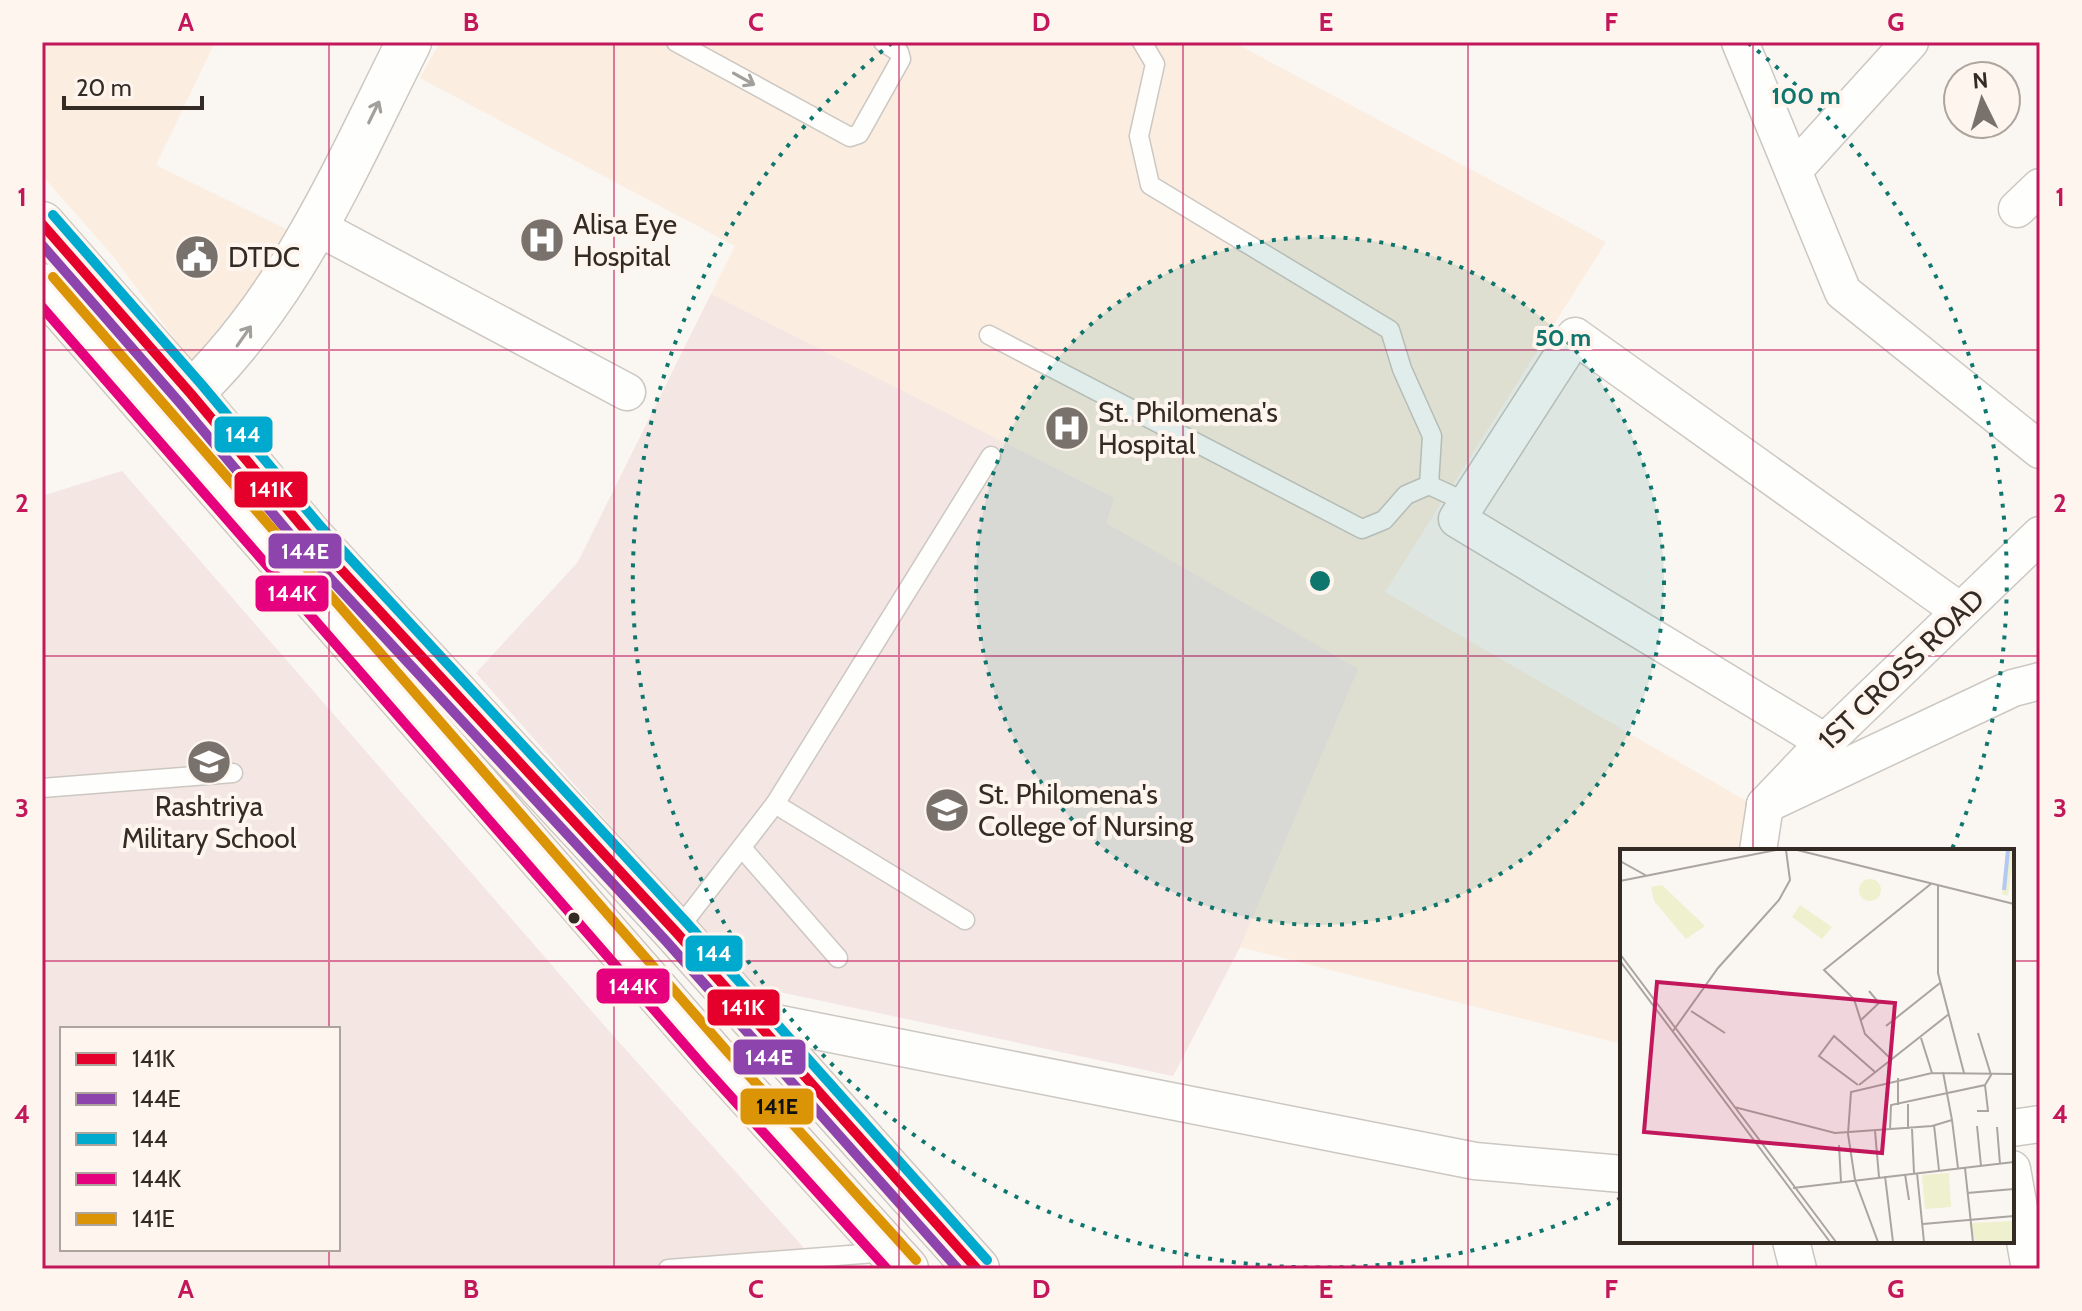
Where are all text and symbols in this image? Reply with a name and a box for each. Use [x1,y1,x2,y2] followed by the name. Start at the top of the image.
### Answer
[178,6,195,38] text: A
[463,6,479,38] text: B
[748,6,764,38] text: C
[1032,6,1050,38] text: D
[1319,6,1333,38] text: E
[1604,6,1618,38] text: F
[1887,6,1905,38] text: G
[64,60,202,110] scale bar
[1942,60,2022,140] north arrow
[1971,66,1989,95] text: N
[732,72,755,88] one-way arrow
[76,73,132,102] text: 20 m
[1771,81,1841,110] text: 100 m
[367,100,382,124] one-way arrow
[17,181,27,213] text: 1
[2055,181,2065,213] text: 1
[573,207,677,273] place label: Alisa Eye Hospital
[518,216,566,264] hospital icon: Alisa Eye Hospital
[173,233,221,281] public building icon: DTDC
[228,240,300,274] place label: DTDC
[1535,323,1591,352] text: 50 m
[236,326,252,348] one-way arrow
[1098,395,1278,461] place label: St. Philomena's Hospital
[1043,404,1091,452] hospital icon: St. Philomena's Hospital
[213,415,274,454] line badge: 144
[225,421,261,448] text: 144
[233,470,309,509] line badge: 141K
[249,476,293,503] text: 141K
[15,487,29,519] text: 2
[2053,487,2067,519] text: 2
[267,532,343,570] line badge: 144E
[281,538,329,565] text: 144E
[1306,567,1334,595] centre of rings
[254,574,330,613] line badge: 144K
[267,580,317,607] text: 144K
[1811,581,1991,757] street label: 1ST CROSS ROAD
[185,738,233,786] school or university icon: Rashtriya Military School
[978,777,1194,843] place label: St. Philomena's College of Nursing
[923,786,971,834] school or university icon: St. Philomena's College of Nursing
[122,789,297,855] place label: Rashtriya Military School
[15,792,29,824] text: 3
[2053,792,2067,824] text: 3
[1620,849,2014,1243] inset map
[566,910,582,926] unlabelled marker
[684,934,744,973] line badge: 144
[696,940,732,967] text: 144
[595,967,671,1005] line badge: 144K
[608,973,658,1000] text: 144K
[706,988,781,1027] line badge: 141K
[721,994,765,1021] text: 141K
[60,1027,340,1251] legend
[732,1038,807,1076] line badge: 144E
[132,1044,176,1073] text: 141K
[745,1044,793,1071] text: 144E
[132,1084,181,1113] text: 144E
[739,1087,815,1126] line badge: 141E
[756,1093,798,1120] text: 141E
[14,1098,30,1130] text: 4
[2052,1098,2068,1130] text: 4
[132,1124,168,1153] text: 144
[132,1164,182,1193] text: 144K
[132,1204,175,1233] text: 141E
[178,1273,195,1305] text: A
[463,1273,479,1305] text: B
[748,1273,764,1305] text: C
[1032,1273,1050,1305] text: D
[1319,1273,1333,1305] text: E
[1604,1273,1618,1305] text: F
[1887,1273,1905,1305] text: G

